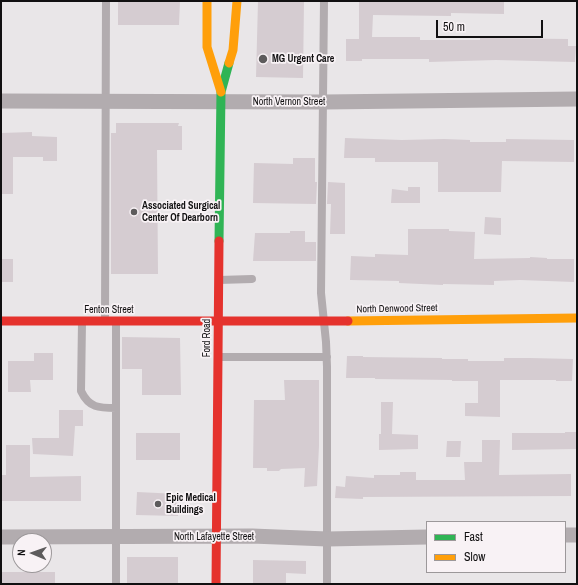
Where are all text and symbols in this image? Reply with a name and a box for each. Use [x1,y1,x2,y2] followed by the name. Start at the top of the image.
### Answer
[438,12,545,38] scale bar
[443,19,465,35] text: 50 m
[257,53,269,65] marker: MG Urgent Care
[272,53,334,65] place label: MG Urgent Care
[253,96,325,108] street label: North Vernon Street
[142,200,220,224] place label: Associated Surgical Center Of Dearborn
[129,207,139,217] marker: Associated Surgical Center Of Dearborn
[356,302,438,316] street label: North Denwood Street
[84,304,134,316] street label: Fenton Street
[201,319,213,357] street label: Ford Road
[166,492,216,516] place label: Epic Medical Buildings
[153,499,163,509] marker: Epic Medical Buildings
[426,521,566,573] legend
[464,529,483,545] text: Fast
[174,531,254,543] street label: North Lafayette Street
[12,533,52,573] north arrow
[14,549,28,556] text: N
[464,549,485,565] text: Slow

